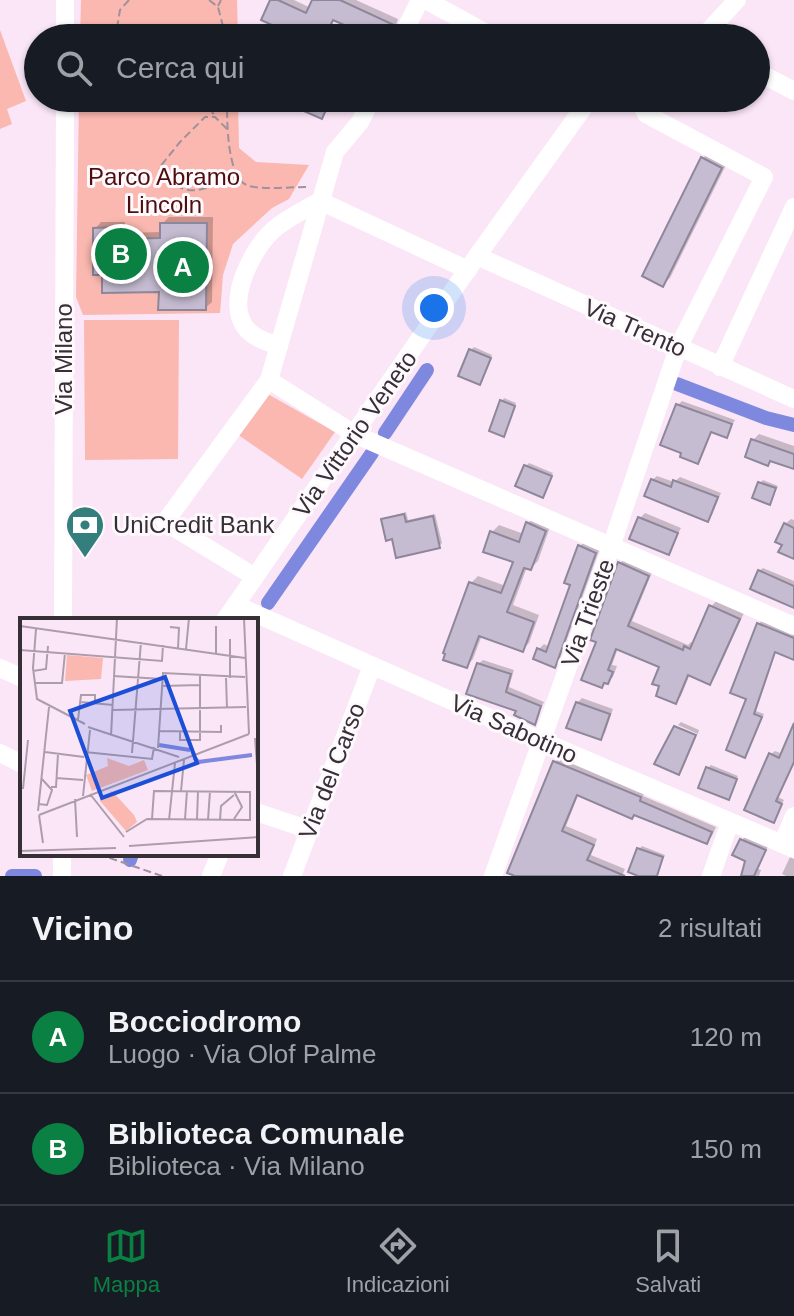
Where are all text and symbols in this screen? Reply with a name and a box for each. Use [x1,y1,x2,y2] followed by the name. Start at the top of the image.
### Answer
[24,24,770,112] search box
[52,46,96,90] icon: search
[116,51,244,84] text: Cerca qui
[88,163,240,218] park label: Parco Abramo Lincoln
[95,224,147,284] pin: B
[157,237,209,297] pin: A
[414,288,454,328] your location
[580,293,690,362] street label: Via Trento
[50,303,77,415] street label: Via Milano
[287,345,422,522] street label: Via Vittorio Veneto
[64,504,106,559] bank icon: UniCredit Bank
[113,511,275,538] place label: UniCredit Bank
[556,555,620,671] street label: Via Trieste
[20,618,258,856] inset map
[447,689,582,768] street label: Via Sabotino
[293,699,370,843] street label: Via del Carso
[32,909,133,947] text: Vicino
[658,913,762,943] text: 2 risultati
[108,1005,301,1038] text: Bocciodromo
[49,1022,67,1052] text: A
[690,1022,762,1052] text: 120 m
[108,1039,376,1069] text: Luogo · Via Olof Palme
[108,1117,405,1150] text: Biblioteca Comunale
[49,1134,67,1164] text: B
[690,1134,762,1164] text: 150 m
[108,1151,365,1181] text: Biblioteca · Via Milano
[93,1224,160,1298] tab: Mappa
[346,1224,450,1298] tab: Indicazioni
[635,1224,701,1298] tab: Salvati

